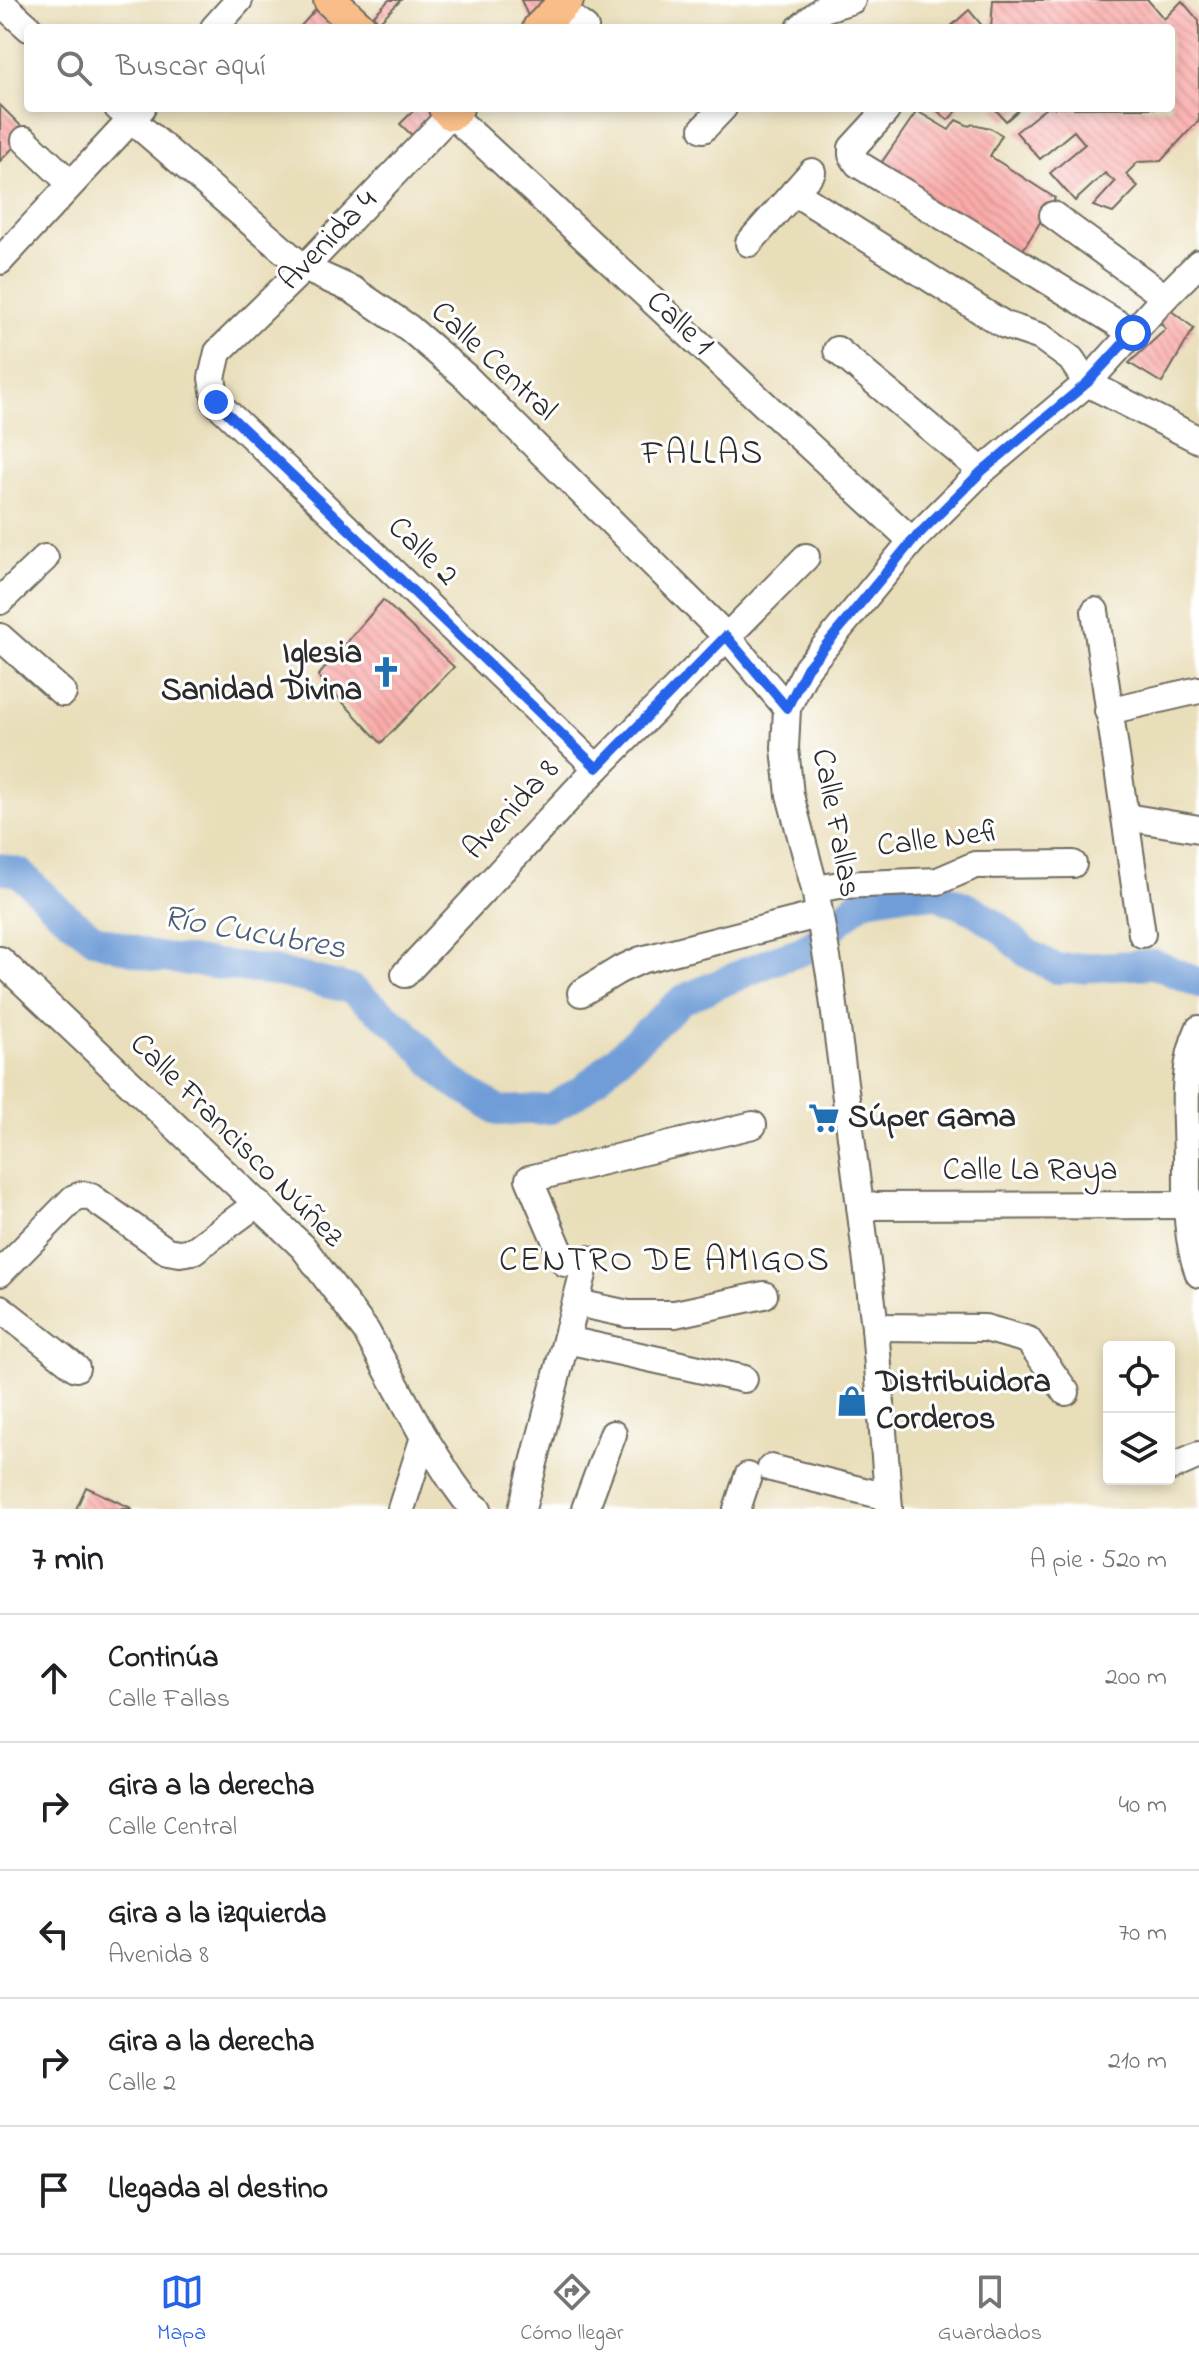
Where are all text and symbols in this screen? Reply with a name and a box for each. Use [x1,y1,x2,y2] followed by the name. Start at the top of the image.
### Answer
[24,24,1175,112] search box
[52,46,96,90] icon: search
[116,46,266,90] text: Buscar aquí
[269,180,389,302] street label: Avenida 4
[634,280,724,368] street label: Calle 1
[419,291,567,433] street label: Calle Central
[1115,315,1151,351] route start
[198,384,234,420] route end
[641,430,764,480] district label: FALLAS
[376,506,469,598] street label: Calle 2
[161,631,362,715] place label: Iglesia Sanidad Divina
[369,655,403,689] church icon: Iglesia Sanidad Divina
[798,745,872,901] street label: Calle Fallas
[452,749,572,871] street label: Avenida 8
[874,809,1004,871] street label: Calle Nefi
[159,893,350,975] water label: Río Cucubres
[118,1023,355,1260] street label: Calle Francisco Núñez
[848,1095,1016,1142] place label: Súper Gama
[807,1101,841,1135] supermarket icon: Súper Gama
[942,1148,1118,1195] street label: Calle La Raya
[499,1237,831,1287] district label: CENTRO DE AMIGOS
[1103,1341,1175,1485] map controls
[1103,1341,1175,1413] button: locate
[874,1360,1051,1444] place label: Distribuidora Corderos
[835,1384,869,1418] shop icon: Distribuidora Corderos
[1103,1413,1175,1485] button: layers
[32,1536,104,1586] text: 7 min
[1030,1542,1167,1580] text: A pie · 520 m
[108,1637,218,1681] text: Continúa
[32,1656,76,1700] icon: ahead
[1105,1659,1167,1697] text: 200 m
[108,1681,230,1719] text: Calle Fallas
[108,1765,314,1809] text: Gira a la derecha
[32,1784,76,1828] icon: right
[1118,1787,1167,1825] text: 40 m
[108,1809,237,1847] text: Calle Central
[108,1893,326,1937] text: Gira a la izquierda
[32,1912,76,1956] icon: left
[1118,1915,1167,1953] text: 70 m
[108,1937,209,1975] text: Avenida 8
[108,2021,314,2065] text: Gira a la derecha
[32,2040,76,2084] icon: right
[1108,2043,1167,2081] text: 210 m
[108,2065,176,2103] text: Calle 2
[32,2168,76,2212] icon: arrive
[108,2168,328,2212] text: Llegada al destino
[157,2270,206,2350] tab: Mapa
[520,2270,624,2350] tab: Cómo llegar
[938,2270,1042,2350] tab: Guardados

